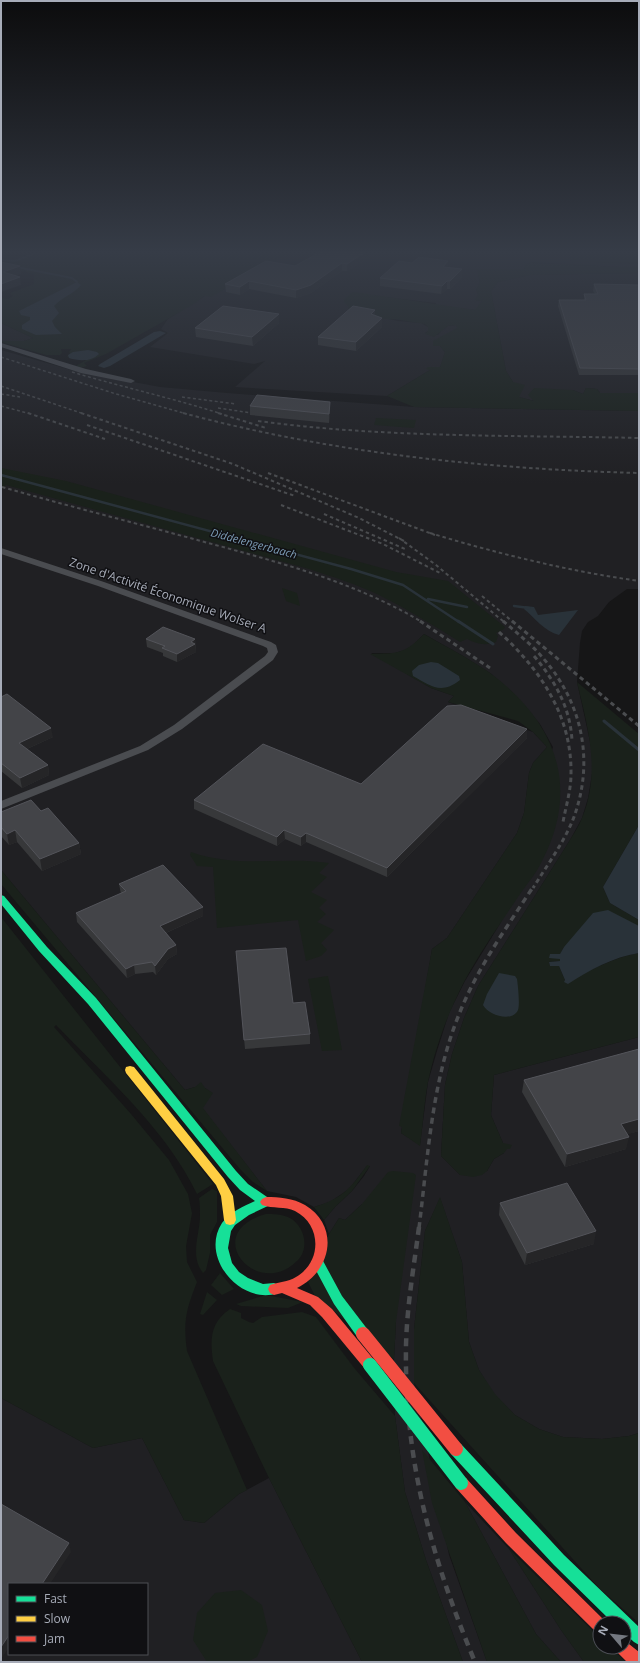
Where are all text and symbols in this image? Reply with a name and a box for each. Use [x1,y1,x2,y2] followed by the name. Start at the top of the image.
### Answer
[209,524,299,562] water label: Diddelengerbaach
[67,553,269,637] street label: Zone d'Activité Économique Wolser A
[8,1583,148,1655] legend
[44,1590,67,1607] text: Fast
[44,1610,71,1627] text: Slow
[592,1615,632,1655] north arrow
[594,1623,611,1638] text: N
[43,1630,65,1647] text: Jam

